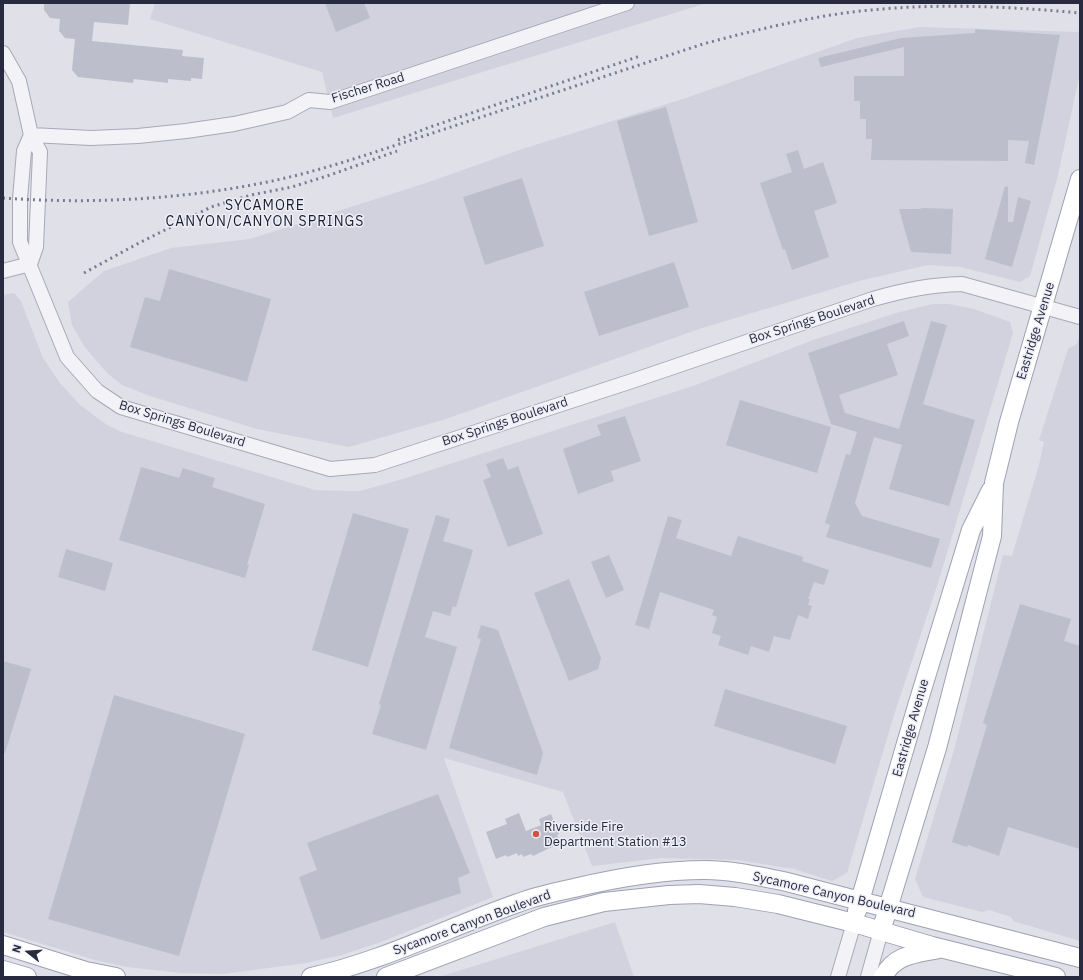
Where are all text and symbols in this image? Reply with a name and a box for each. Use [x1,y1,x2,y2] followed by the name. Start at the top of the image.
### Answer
[330,69,406,107] street label: Fischer Road
[166,198,364,230] district label: SYCAMORE CANYON/CANYON SPRINGS
[1014,280,1058,382] street label: Eastridge Avenue
[747,292,877,348] street label: Box Springs Boulevard
[440,394,570,450] street label: Box Springs Boulevard
[117,397,247,451] street label: Box Springs Boulevard
[890,677,932,779] street label: Eastridge Avenue
[544,819,687,850] place label: Riverside Fire Department Station #13
[531,829,541,839] marker: Riverside Fire Department Station #13
[751,869,917,921] street label: Sycamore Canyon Boulevard
[391,887,553,959] street label: Sycamore Canyon Boulevard
[8,932,48,972] north arrow
[9,943,24,954] text: N

